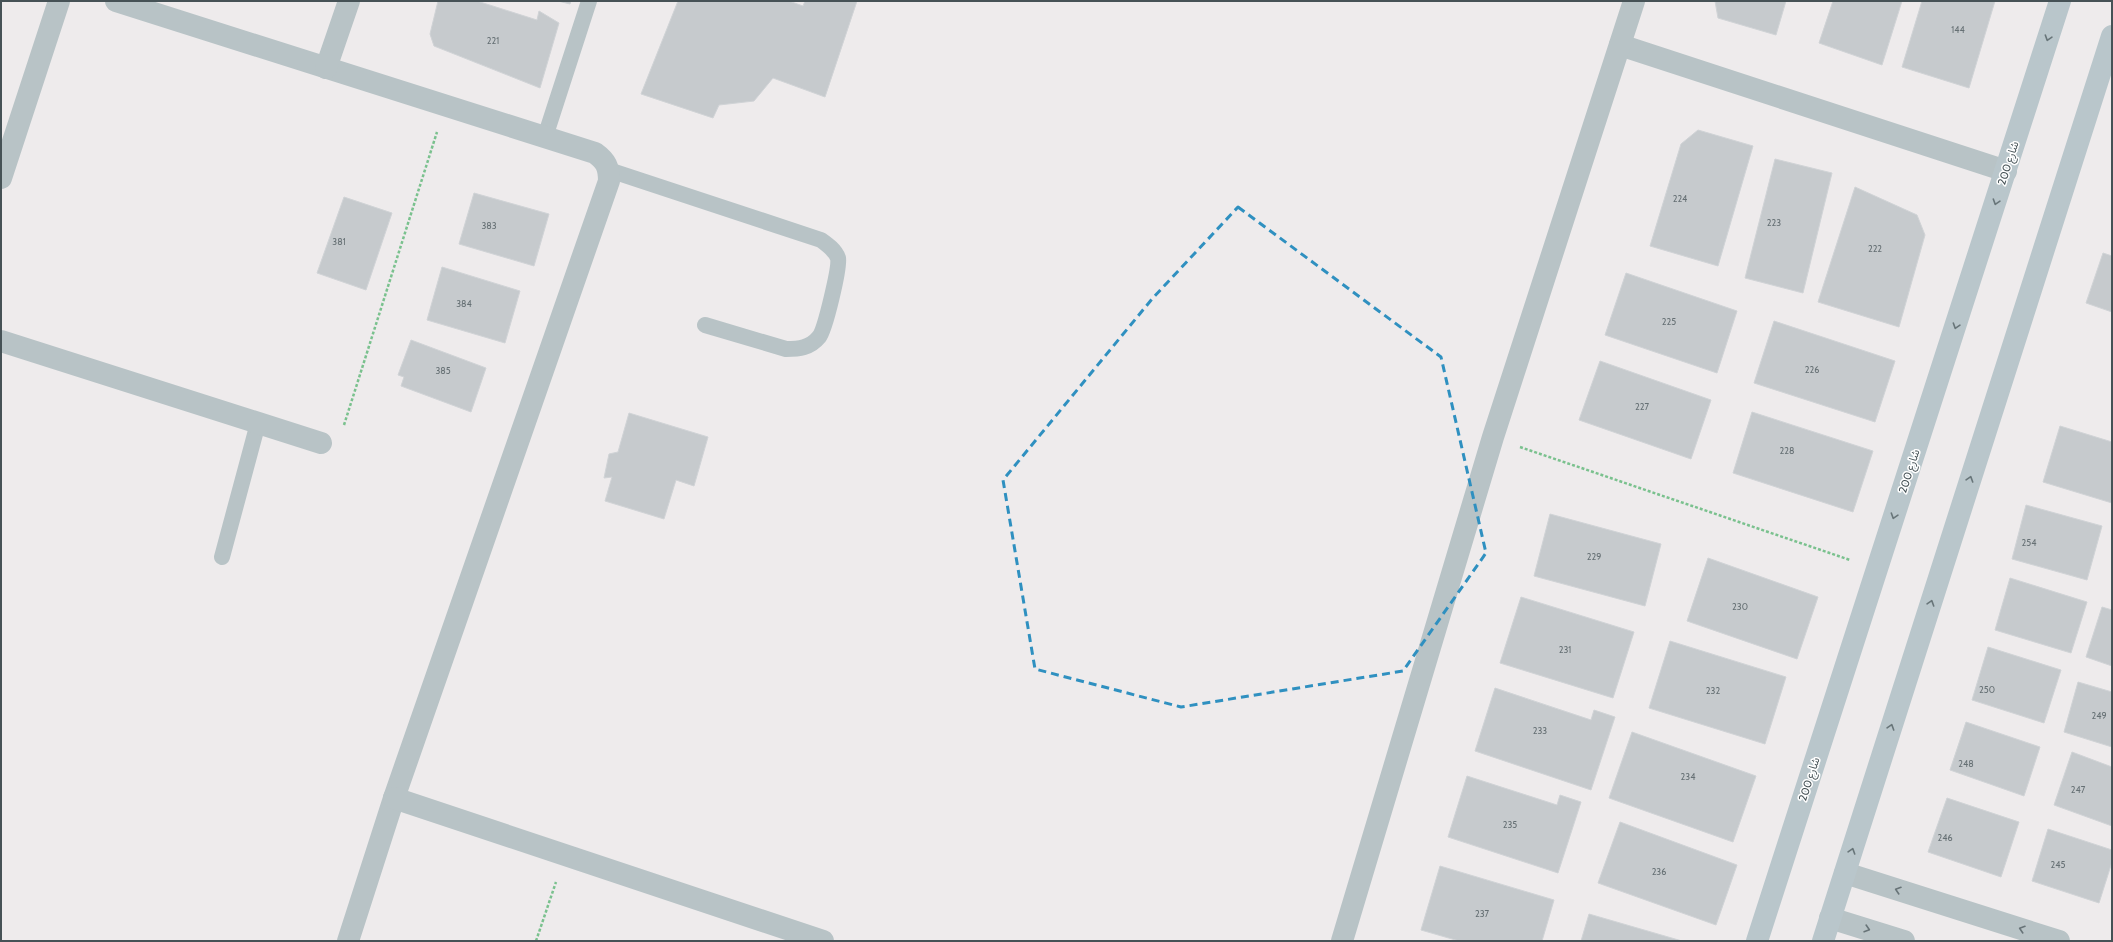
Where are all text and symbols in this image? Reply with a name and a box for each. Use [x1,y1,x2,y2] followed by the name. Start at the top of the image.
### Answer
[1951,24,1965,35] house number: 144
[2045,34,2053,41] one-way arrow
[487,35,499,46] house number: 221
[1994,139,2023,187] street label: شارع 200
[1673,193,1687,204] house number: 224
[1992,198,2000,205] one-way arrow
[1767,217,1781,228] house number: 223
[481,220,497,231] house number: 383
[332,236,346,247] house number: 381
[1868,243,1882,254] house number: 222
[456,298,472,309] house number: 384
[1662,316,1676,327] house number: 225
[1952,322,1961,329] one-way arrow
[1805,364,1819,375] house number: 226
[435,365,451,376] house number: 385
[1635,401,1649,412] house number: 227
[1780,445,1794,456] house number: 228
[1895,447,1924,495] street label: شارع 200
[1966,476,1974,483] one-way arrow
[1891,512,1899,519] one-way arrow
[2022,537,2036,548] house number: 254
[1587,551,1601,562] house number: 229
[1926,600,1935,607] one-way arrow
[1732,601,1748,612] house number: 230
[1559,644,1571,655] house number: 231
[1979,684,1995,695] house number: 250
[1706,685,1720,696] house number: 232
[2091,710,2107,721] house number: 249
[1887,723,1895,730] one-way arrow
[1533,725,1547,736] house number: 233
[1795,755,1824,803] street label: شارع 200
[1958,758,1974,769] house number: 248
[1681,771,1695,782] house number: 234
[2071,784,2086,795] house number: 247
[1503,819,1517,830] house number: 235
[1937,832,1953,843] house number: 246
[1847,847,1856,854] one-way arrow
[2051,859,2066,870] house number: 245
[1652,866,1666,877] house number: 236
[1895,886,1902,895] one-way arrow
[1475,908,1490,919] house number: 237
[1863,925,1870,933] one-way arrow
[2019,925,2026,934] one-way arrow

